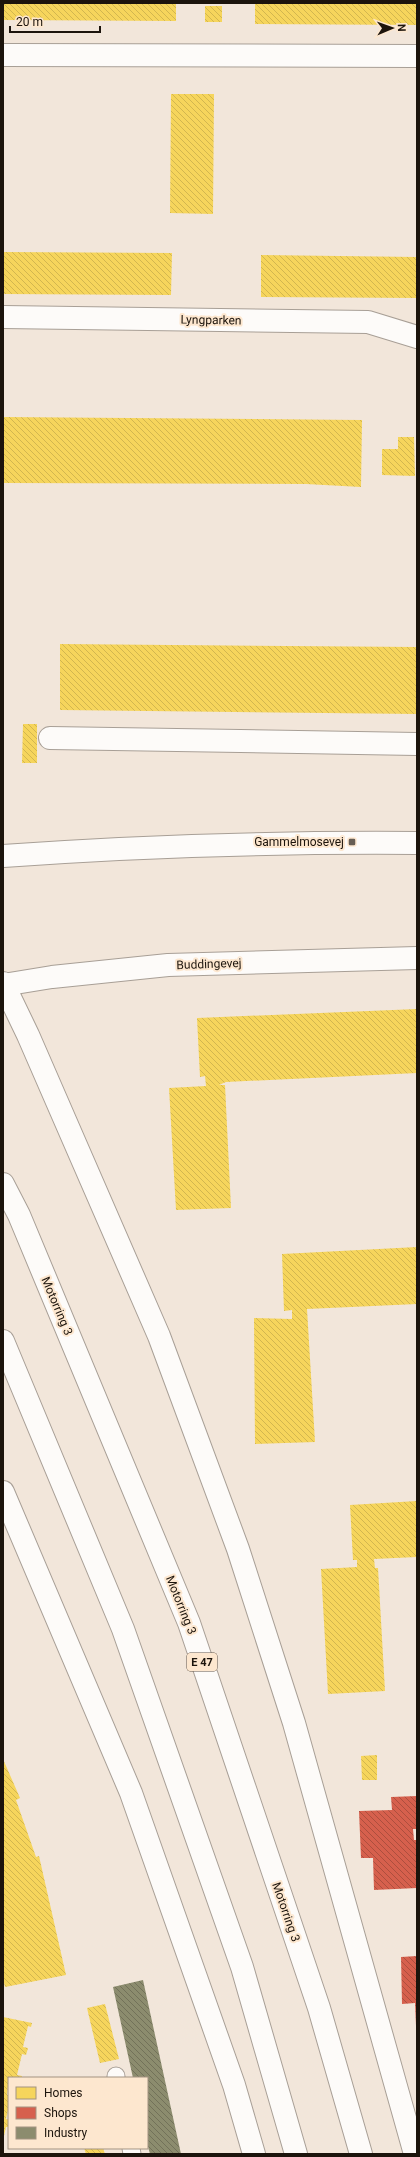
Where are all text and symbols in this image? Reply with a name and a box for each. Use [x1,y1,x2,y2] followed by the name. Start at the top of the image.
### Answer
[10,8,100,34] scale bar
[372,8,412,48] north arrow
[16,15,43,29] text: 20 m
[395,24,408,32] text: N
[180,312,242,328] street label: Lyngparken
[254,835,344,849] place label: Gammelmosevej
[347,837,357,847] marker: Gammelmosevej
[176,956,242,972] street label: Buddingevej
[38,1275,76,1337] street label: Motorring 3
[163,1574,199,1636] street label: Motorring 3
[187,1653,217,1671] road number: E 47
[269,1880,303,1944] street label: Motorring 3
[8,2077,148,2149] legend
[44,2086,82,2100] text: Homes
[44,2106,78,2120] text: Shops
[44,2126,88,2140] text: Industry

